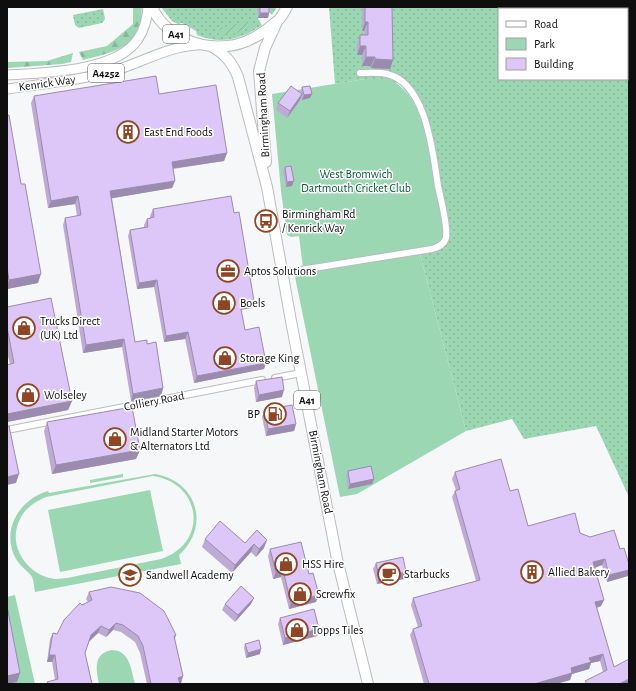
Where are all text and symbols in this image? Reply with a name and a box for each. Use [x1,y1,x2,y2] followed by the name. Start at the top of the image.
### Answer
[498,8,628,80] legend
[534,18,558,30] text: Road
[163,25,189,43] road number: A41
[534,38,555,50] text: Park
[534,58,574,70] text: Building
[88,64,124,82] road number: A4252
[255,72,271,158] street label: Birmingham Road
[18,73,76,94] street label: Kenrick Way
[115,119,141,145] building icon: East End Foods
[144,126,213,138] place label: East End Foods
[301,168,411,194] park label: West Bromwich Dartmouth Cricket Club
[253,208,279,234] bus stop icon: Birmingham Rd / Kenrick Way
[282,208,355,235] place label: Birmingham Rd / Kenrick Way
[215,258,241,284] office icon: Aptos Solutions
[244,265,316,277] place label: Aptos Solutions
[211,290,237,316] shop icon: Boels
[240,297,265,309] place label: Boels
[11,315,37,341] shop icon: Trucks Direct (UK) Ltd
[40,315,100,341] place label: Trucks Direct (UK) Ltd
[212,345,238,371] shop icon: Storage King
[240,352,299,364] place label: Storage King
[15,382,41,408] shop icon: Wolseley
[44,389,87,402] place label: Wolseley
[123,389,185,414] street label: Colliery Road
[294,391,320,409] road number: A41
[262,401,288,427] fuel station icon: BP
[247,408,260,420] place label: BP
[102,426,128,452] shop icon: Midland Starter Motors & Alternators Ltd
[130,426,238,452] place label: Midland Starter Motors & Alternators Ltd
[307,429,335,515] street label: Birmingham Road
[273,551,299,577] shop icon: HSS Hire
[302,558,344,570] place label: HSS Hire
[519,559,545,585] building icon: Allied Bakery
[376,561,402,587] cafe icon: Starbucks
[117,562,143,588] school or university icon: Sandwell Academy
[548,566,609,579] place label: Allied Bakery
[404,568,450,580] place label: Starbucks
[146,569,234,582] place label: Sandwell Academy
[287,581,313,607] shop icon: Screwfix
[316,588,355,600] place label: Screwfix
[284,617,310,643] shop icon: Topps Tiles
[312,624,363,636] place label: Topps Tiles

